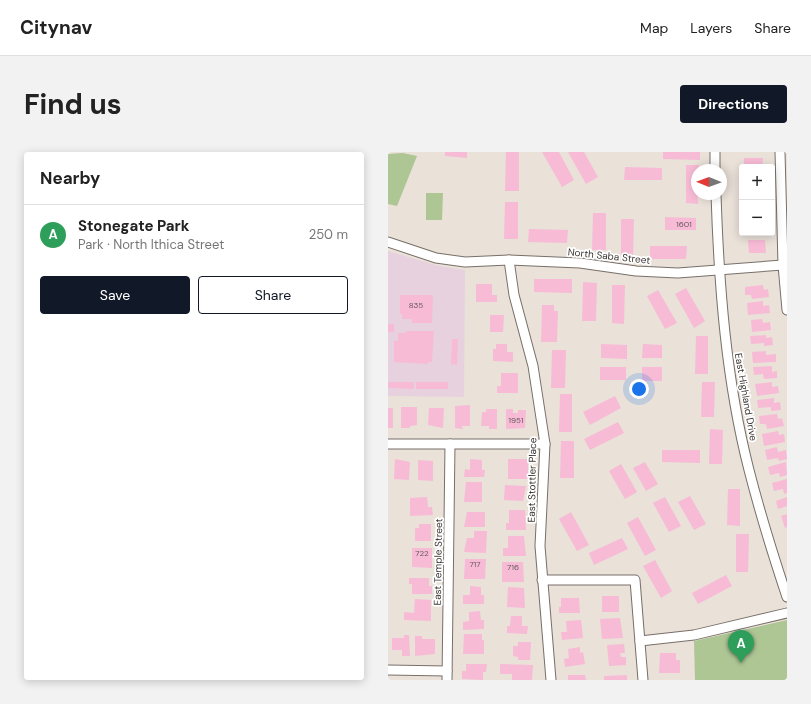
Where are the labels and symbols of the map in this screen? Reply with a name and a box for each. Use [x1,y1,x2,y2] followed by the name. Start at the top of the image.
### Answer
[691,164,727,200] north arrow
[676,219,692,229] house number: 1601
[567,245,651,267] street label: North Saba Street
[409,300,423,310] house number: 835
[732,352,760,442] street label: East Highland Drive
[629,379,649,399] your location
[509,415,523,425] house number: 1951
[525,437,539,522] street label: East Stottler Place
[431,518,445,606] street label: East Temple Street
[415,548,429,558] house number: 722
[469,559,481,569] house number: 717
[507,562,519,572] house number: 716
[728,630,754,663] pin: A

